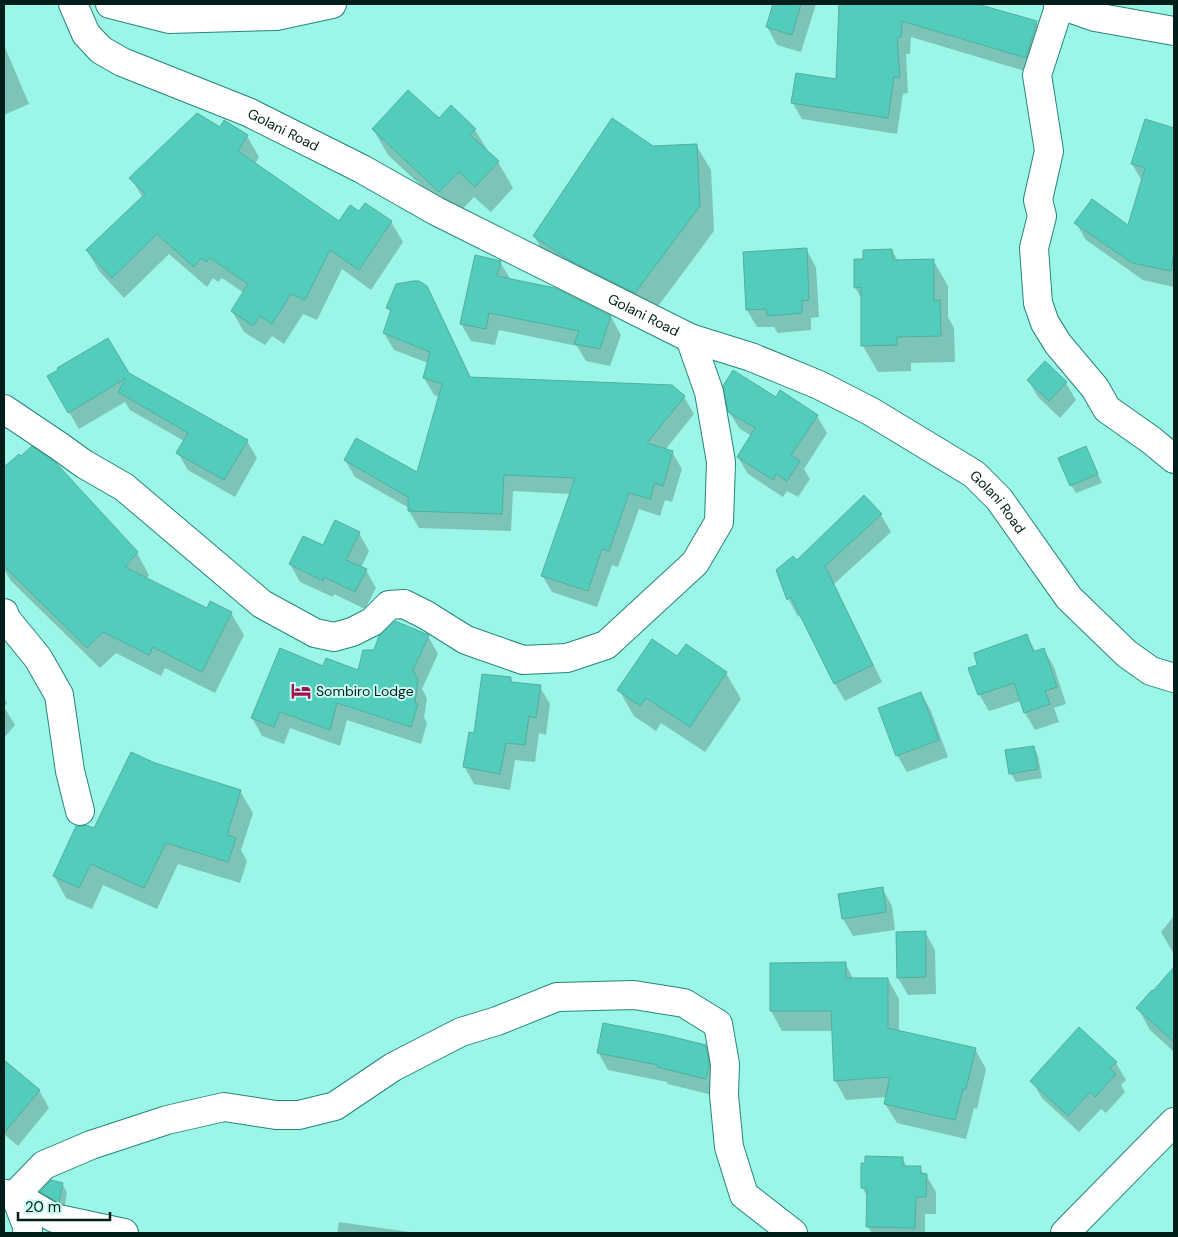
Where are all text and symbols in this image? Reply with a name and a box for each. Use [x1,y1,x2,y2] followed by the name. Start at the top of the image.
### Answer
[245,104,322,155] street label: Golani Road
[605,289,682,340] street label: Golani Road
[966,466,1030,537] street label: Golani Road
[290,680,312,702] hotel icon: Sombiro Lodge
[316,682,414,700] place label: Sombiro Lodge
[18,1190,110,1222] scale bar
[25,1197,61,1217] text: 20 m

